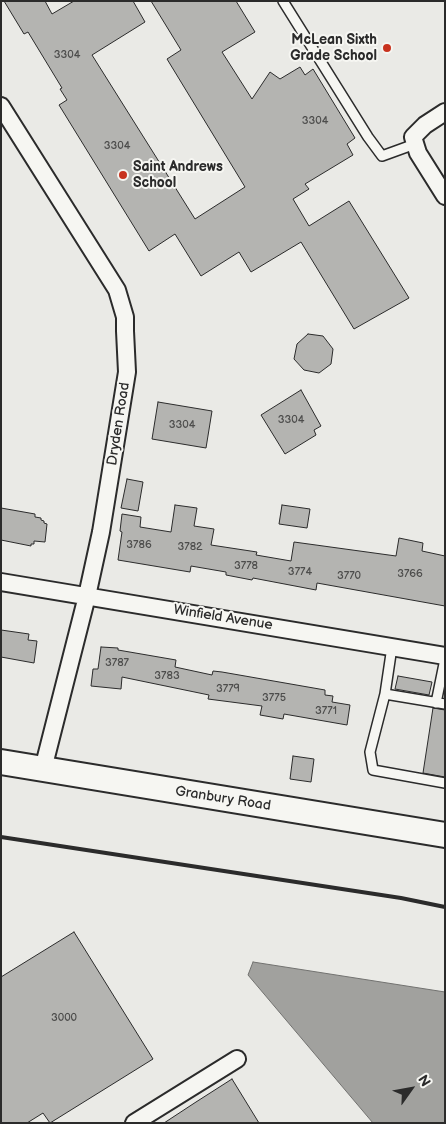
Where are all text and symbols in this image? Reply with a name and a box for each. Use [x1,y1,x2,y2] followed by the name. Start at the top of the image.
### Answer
[290,32,377,64] place label: McLean Sixth Grade School
[381,42,393,54] marker: McLean Sixth Grade School
[54,48,80,62] house number: 3304
[302,114,328,128] house number: 3304
[104,139,130,153] house number: 3304
[133,159,223,192] place label: Saint Andrews School
[117,169,129,181] marker: Saint Andrews School
[104,381,134,467] street label: Dryden Road
[278,413,304,427] house number: 3304
[169,418,195,432] house number: 3304
[126,538,152,552] house number: 3786
[177,540,203,554] house number: 3782
[234,559,258,573] house number: 3778
[288,565,312,579] house number: 3774
[397,567,423,581] house number: 3766
[337,569,361,583] house number: 3770
[172,602,274,634] street label: Winfield Avenue
[105,656,129,670] house number: 3787
[154,669,180,683] house number: 3783
[216,682,240,696] house number: 3779
[262,691,286,705] house number: 3775
[315,704,337,718] house number: 3771
[174,783,272,815] street label: Granbury Road
[51,1011,77,1025] house number: 3000
[386,1064,436,1114] north arrow
[414,1072,434,1090] text: N

